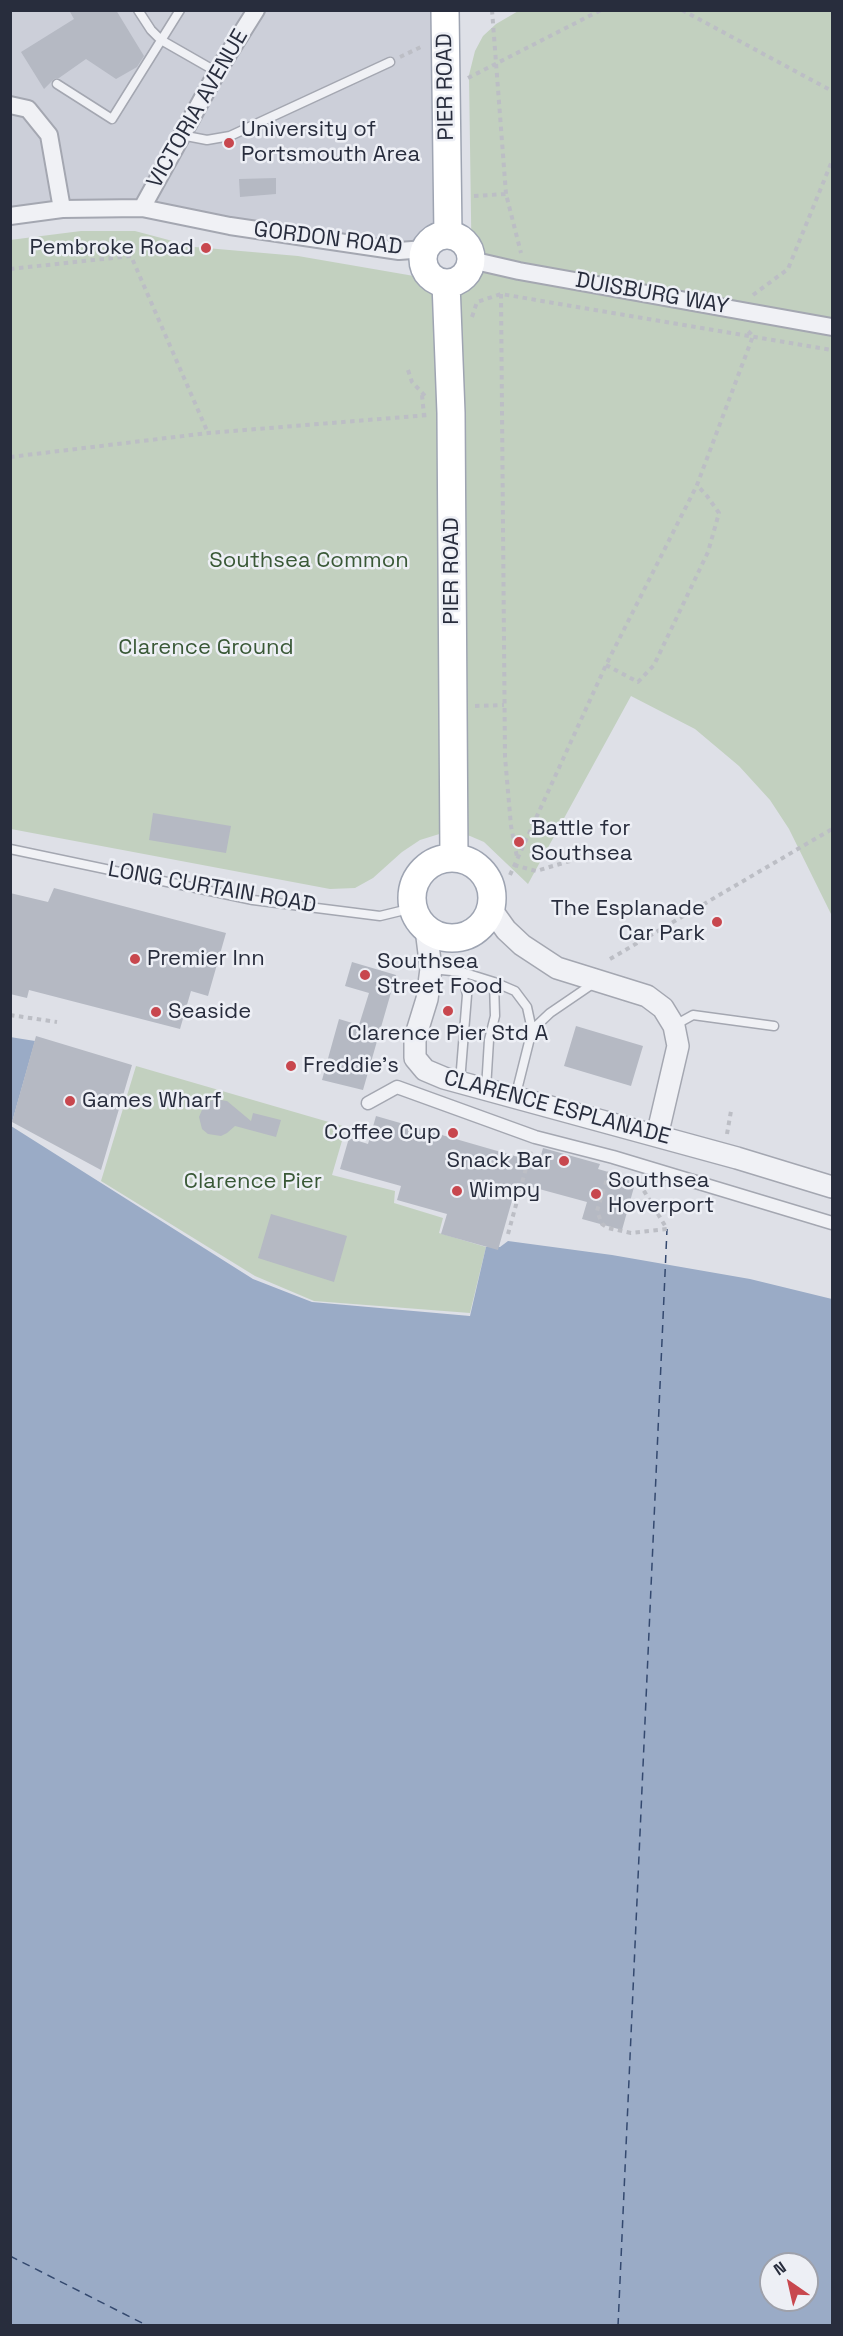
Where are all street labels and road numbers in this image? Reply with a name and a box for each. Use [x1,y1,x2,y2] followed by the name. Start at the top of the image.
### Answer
[142,25,254,193] street label: VICTORIA AVENUE
[432,33,460,141] street label: PIER ROAD
[252,217,404,261] street label: GORDON ROAD
[573,267,731,321] street label: DUISBURG WAY
[439,517,465,625] street label: PIER ROAD
[106,857,318,919] street label: LONG CURTAIN ROAD
[441,1065,673,1151] street label: CLARENCE ESPLANADE

